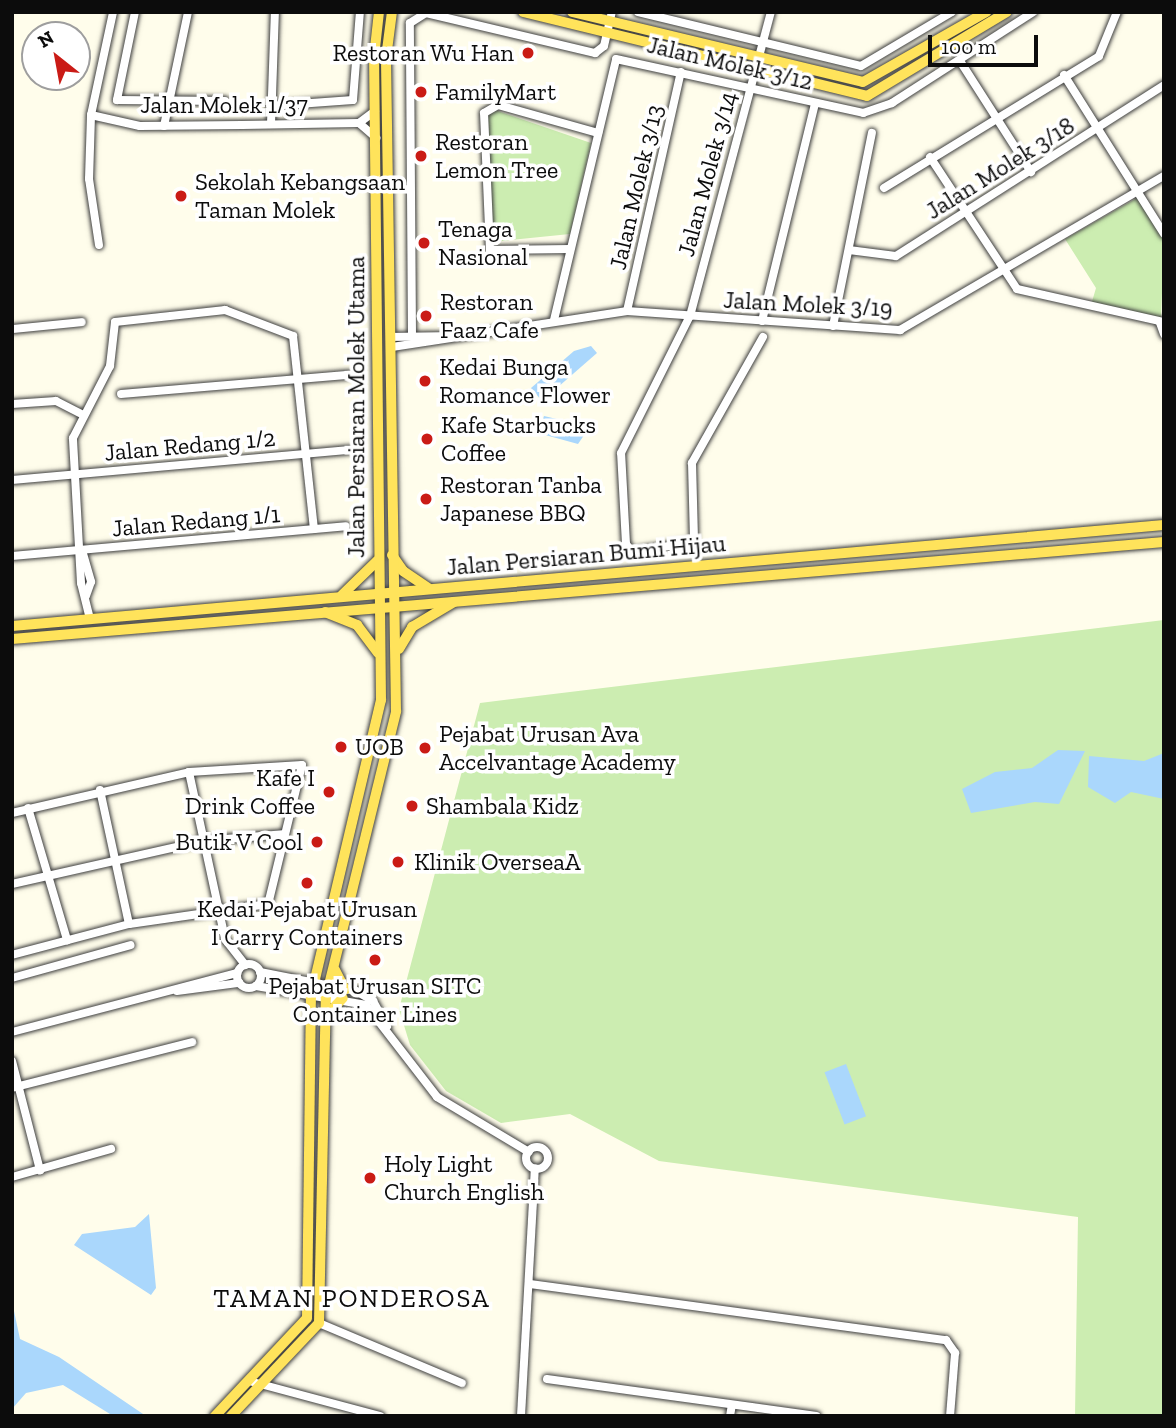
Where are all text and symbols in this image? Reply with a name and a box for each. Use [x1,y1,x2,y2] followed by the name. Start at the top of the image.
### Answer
[21,21,91,91] north arrow
[931,21,1041,65] scale bar
[34,26,58,53] text: N
[644,30,816,96] street label: Jalan Molek 3/12
[941,34,996,59] text: 100 m
[332,39,514,67] place label: Restoran Wu Han
[520,45,536,61] marker: Restoran Wu Han
[435,78,556,106] place label: FamilyMart
[413,84,429,100] marker: FamilyMart
[671,88,743,260] street label: Jalan Molek 3/14
[140,91,308,119] street label: Jalan Molek 1/37
[603,102,669,272] street label: Jalan Molek 3/13
[920,111,1080,225] street label: Jalan Molek 3/18
[435,128,559,184] place label: Restoran Lemon Tree
[413,148,429,164] marker: Restoran Lemon Tree
[195,168,405,224] place label: Sekolah Kebangsaan Taman Molek
[173,188,189,204] marker: Sekolah Kebangsaan Taman Molek
[438,215,528,271] place label: Tenaga Nasional
[416,235,432,251] marker: Tenaga Nasional
[342,256,370,558] street label: Jalan Persiaran Molek Utama
[723,285,893,323] street label: Jalan Molek 3/19
[440,288,539,344] place label: Restoran Faaz Cafe
[418,308,434,324] marker: Restoran Faaz Cafe
[439,353,611,409] place label: Kedai Bunga Romance Flower
[417,373,433,389] marker: Kedai Bunga Romance Flower
[441,411,596,467] place label: Kafe Starbucks Coffee
[103,423,277,467] street label: Jalan Redang 1/2
[419,431,435,447] marker: Kafe Starbucks Coffee
[440,471,602,527] place label: Restoran Tanba Japanese BBQ
[418,491,434,507] marker: Restoran Tanba Japanese BBQ
[111,499,281,543] street label: Jalan Redang 1/1
[445,528,727,582] street label: Jalan Persiaran Bumi Hijau
[439,720,676,776] place label: Pejabat Urusan Ava Accelvantage Academy
[355,733,404,761] place label: UOB
[333,739,349,755] marker: UOB
[417,740,433,756] marker: Pejabat Urusan Ava Accelvantage Academy
[185,764,315,820] place label: Kafe I Drink Coffee
[321,784,337,800] marker: Kafe I Drink Coffee
[426,792,579,820] place label: Shambala Kidz
[404,798,420,814] marker: Shambala Kidz
[174,828,303,856] place label: Butik V Cool
[309,834,325,850] marker: Butik V Cool
[414,848,581,876] place label: Klinik OverseaA
[388,852,408,872] marker: Klinik OverseaA
[299,875,315,891] marker: Kedai Pejabat Urusan I Carry Containers
[197,895,417,951] place label: Kedai Pejabat Urusan I Carry Containers
[367,952,383,968] marker: Pejabat Urusan SITC Container Lines
[268,972,482,1028] place label: Pejabat Urusan SITC Container Lines
[384,1150,545,1206] place label: Holy Light Church English
[362,1170,378,1186] marker: Holy Light Church English
[215,1283,489,1315] district label: TAMAN PONDEROSA

